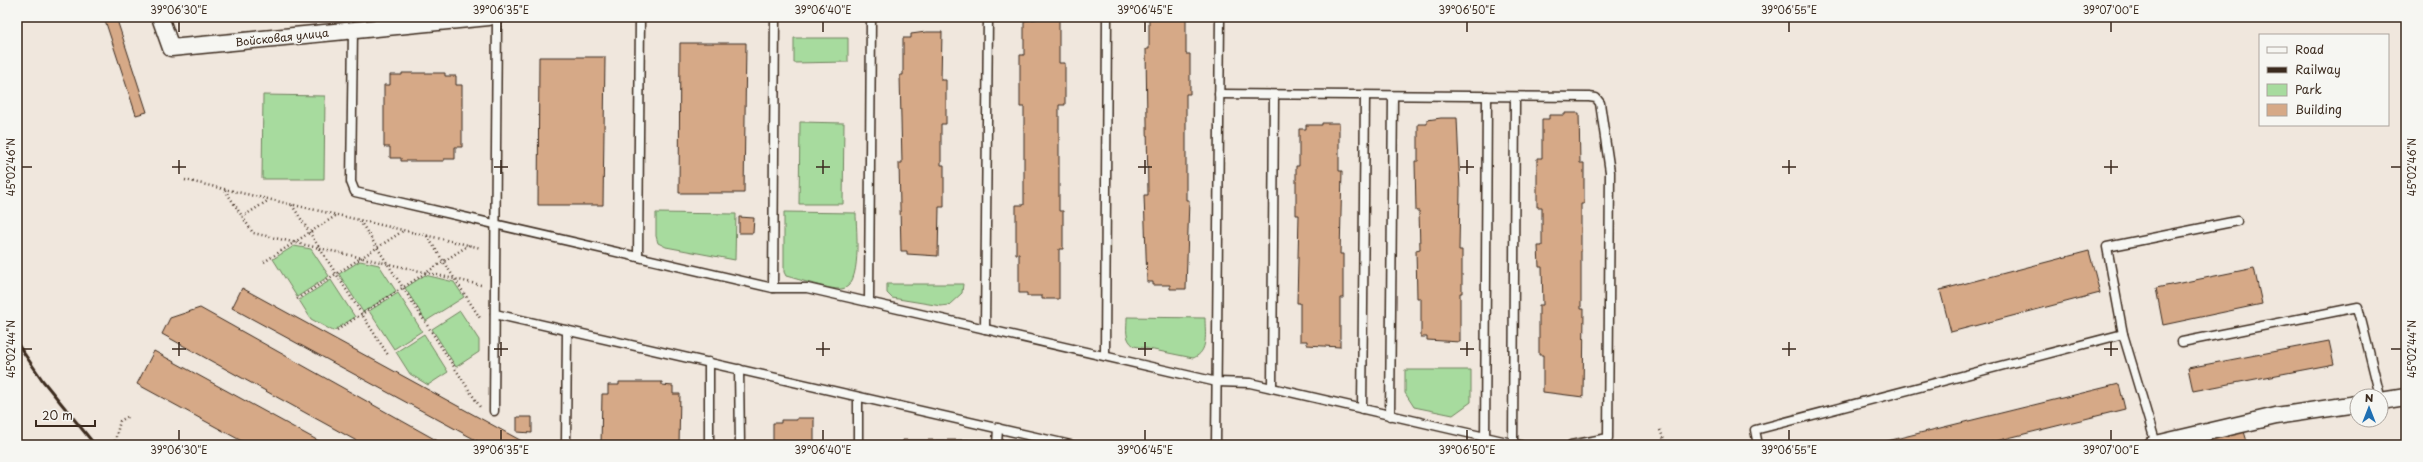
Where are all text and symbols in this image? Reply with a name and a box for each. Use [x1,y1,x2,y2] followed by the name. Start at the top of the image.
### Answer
[150,2,208,17] text: 39°06'30"E
[473,2,529,17] text: 39°06'35"E
[794,2,852,17] text: 39°06'40"E
[1117,2,1173,17] text: 39°06'45"E
[1439,2,1495,17] text: 39°06'50"E
[1761,2,1817,17] text: 39°06'55"E
[2083,2,2139,17] text: 39°07'00"E
[234,24,330,50] street label: Войсковая улица
[2259,34,2389,126] legend
[2295,40,2324,58] text: Road
[2295,60,2341,78] text: Railway
[2295,80,2322,98] text: Park
[2295,100,2342,118] text: Building
[3,138,18,196] text: 45°02'46"N
[2404,138,2419,196] text: 45°02'46"N
[3,320,18,378] text: 45°02'44"N
[2404,320,2419,378] text: 45°02'44"N
[2349,388,2389,428] north arrow
[2365,389,2374,406] text: N
[36,402,95,428] scale bar
[42,406,73,424] text: 20 m
[150,442,208,457] text: 39°06'30"E
[473,442,529,457] text: 39°06'35"E
[794,442,852,457] text: 39°06'40"E
[1117,442,1173,457] text: 39°06'45"E
[1439,442,1495,457] text: 39°06'50"E
[1761,442,1817,457] text: 39°06'55"E
[2083,442,2139,457] text: 39°07'00"E

